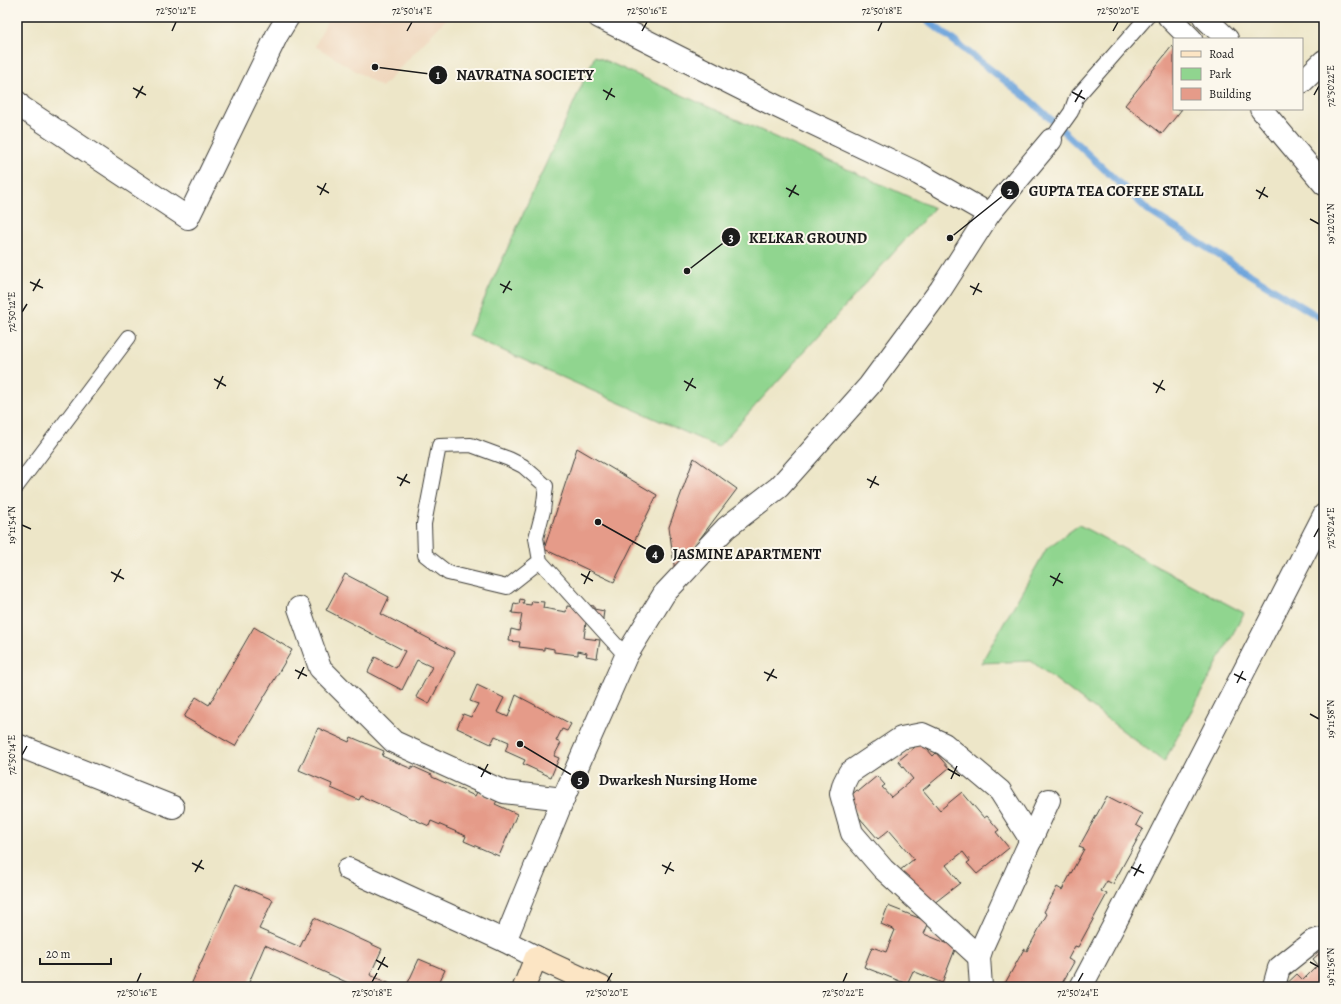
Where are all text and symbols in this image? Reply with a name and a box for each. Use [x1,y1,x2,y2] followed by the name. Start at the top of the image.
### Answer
[156,4,196,17] text: 72°50'12"E
[392,4,432,17] text: 72°50'14"E
[627,4,667,17] text: 72°50'16"E
[862,4,902,17] text: 72°50'18"E
[1097,4,1139,17] text: 72°50'20"E
[1173,38,1303,110] legend
[1209,46,1235,62] text: Road
[428,61,601,88] callout: NAVRATNA SOCIETY
[456,65,595,85] text: NAVRATNA SOCIETY
[1324,65,1337,107] text: 72°50'22"E
[1209,66,1232,82] text: Park
[436,67,441,83] text: 1
[1209,86,1251,102] text: Building
[1000,177,1211,204] callout: GUPTA TEA COFFEE STALL
[1029,181,1203,201] text: GUPTA TEA COFFEE STALL
[1007,183,1013,199] text: 2
[1324,203,1337,245] text: 19°12'02"N
[721,224,875,251] callout: KELKAR GROUND
[749,228,867,248] text: KELKAR GROUND
[728,230,734,246] text: 3
[5,292,18,332] text: 72°50'12"E
[5,506,18,544] text: 19°11'54"N
[1324,507,1337,549] text: 72°50'24"E
[645,541,830,568] callout: JASMINE APARTMENT
[673,544,822,564] text: JASMINE APARTMENT
[652,546,658,562] text: 4
[1324,700,1337,738] text: 19°11'58"N
[5,735,18,775] text: 72°50'14"E
[570,766,765,793] callout: Dwarkesh Nursing Home
[599,770,757,790] text: Dwarkesh Nursing Home
[577,772,583,788] text: 5
[40,940,111,966] scale bar
[46,946,70,962] text: 20 m
[1324,948,1337,986] text: 19°11'56"N
[117,986,157,999] text: 72°50'16"E
[352,986,392,999] text: 72°50'18"E
[586,986,628,999] text: 72°50'20"E
[822,986,864,999] text: 72°50'22"E
[1057,986,1099,999] text: 72°50'24"E

